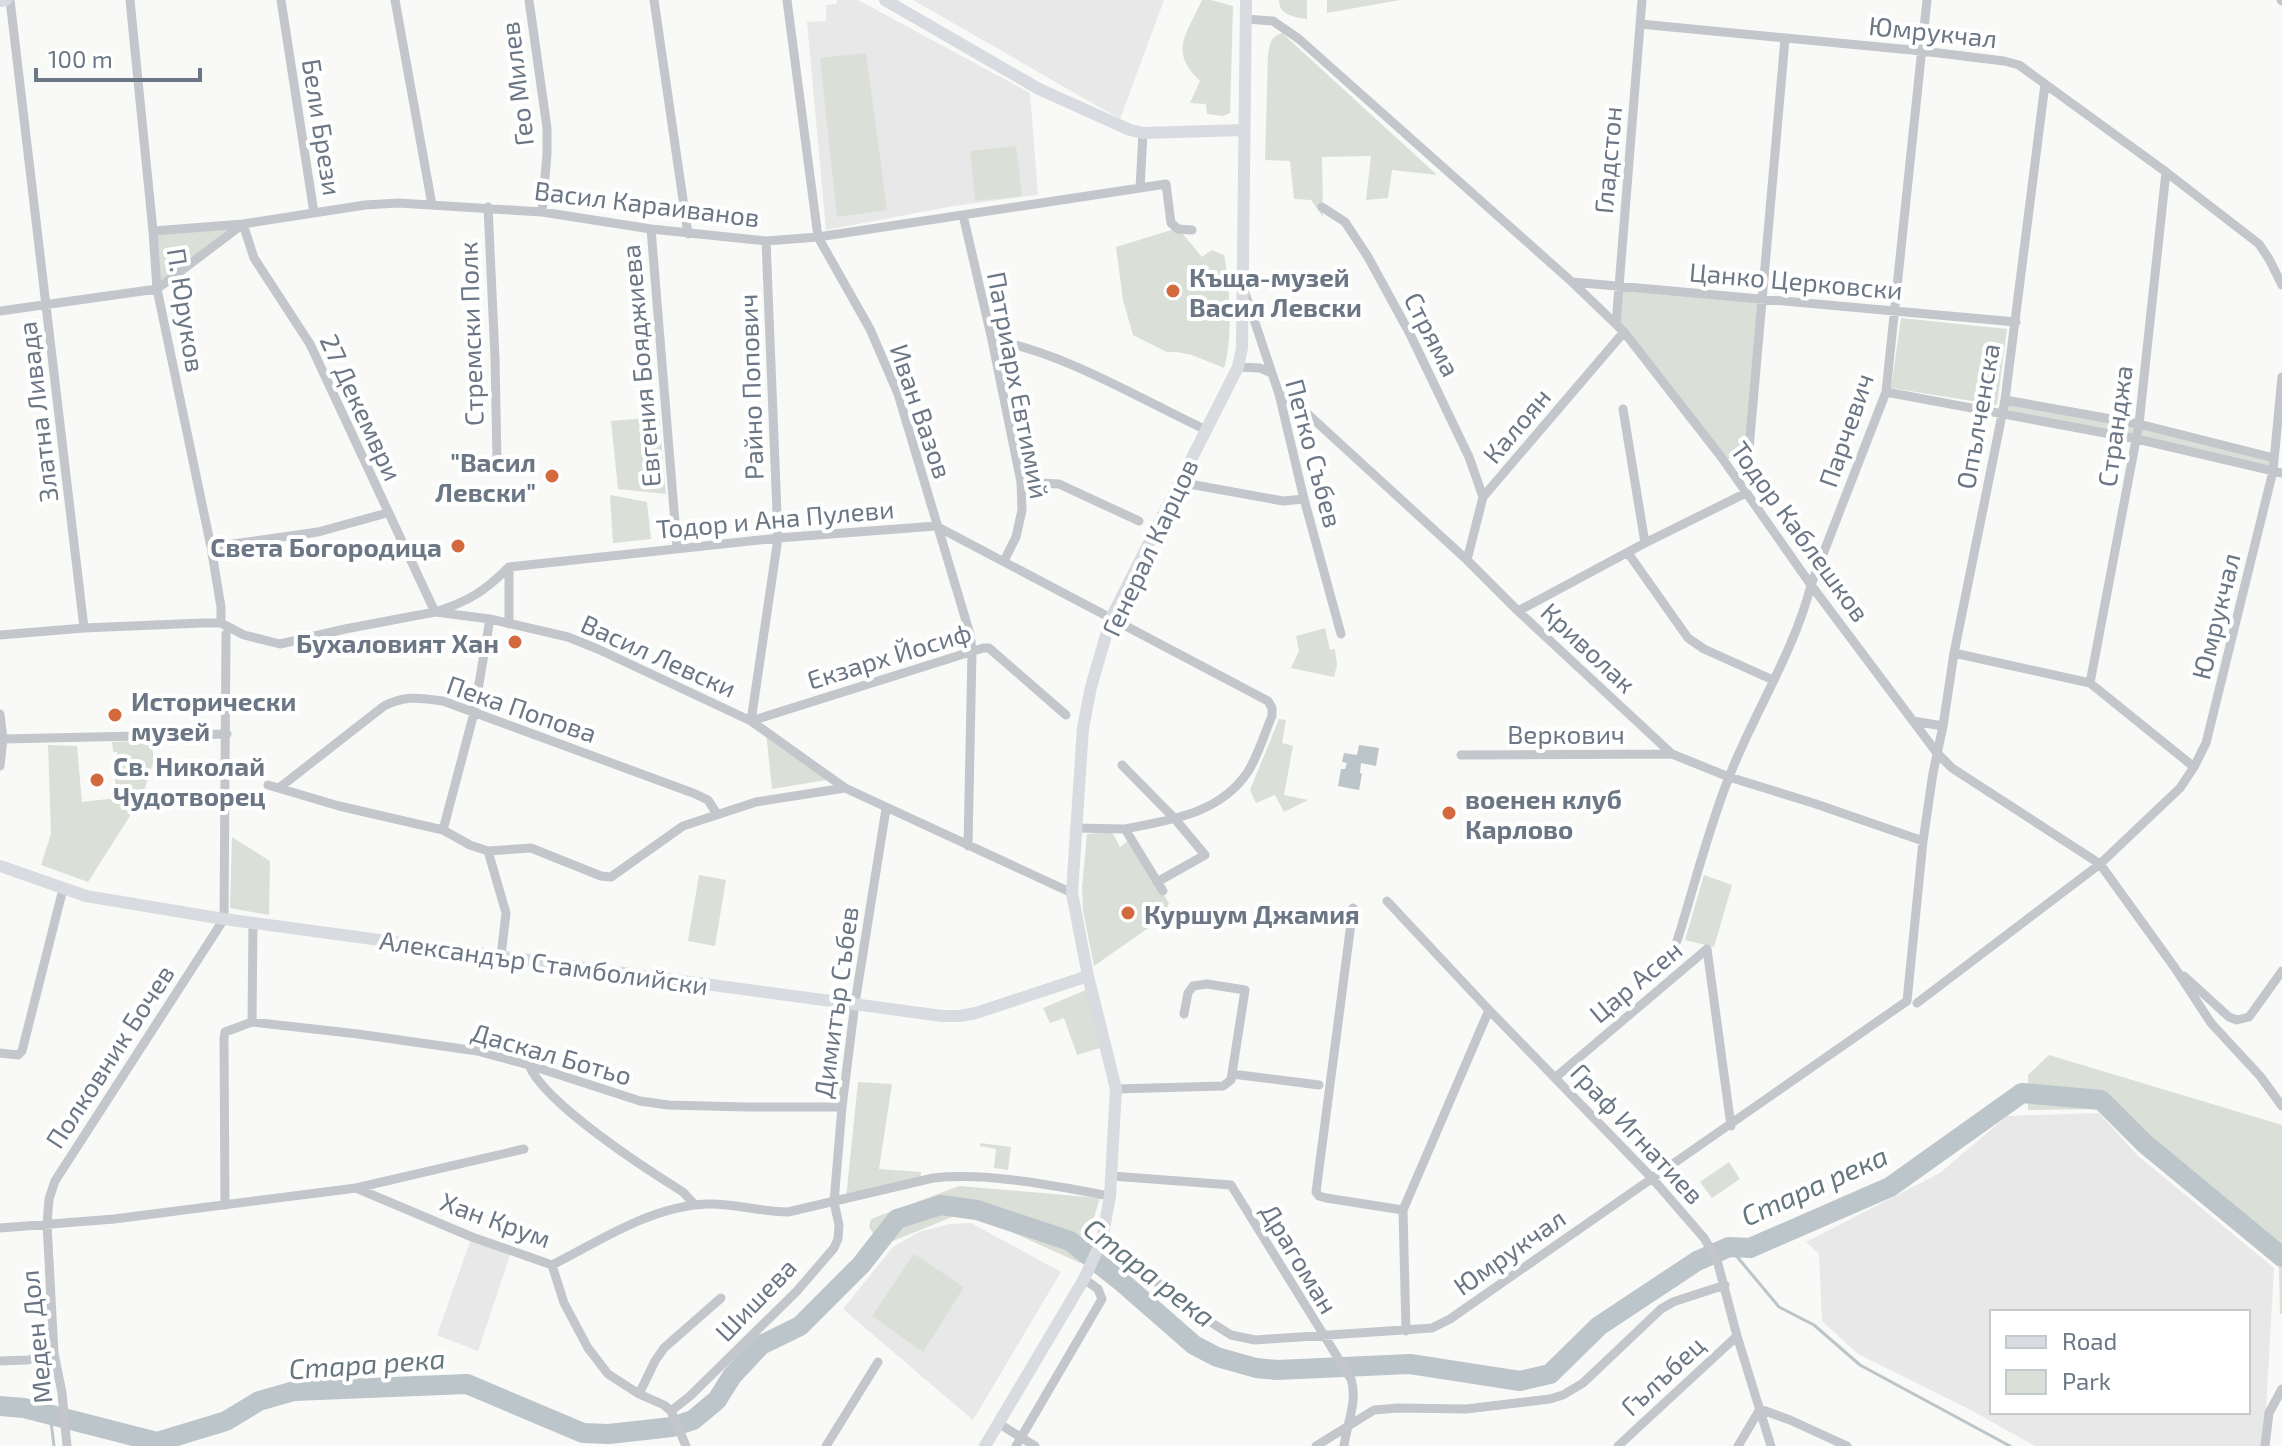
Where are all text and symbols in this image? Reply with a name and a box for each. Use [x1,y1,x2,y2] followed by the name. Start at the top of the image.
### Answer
[1867,9,1999,54] street label: Юмрукчал
[493,20,539,148] street label: Гео Милев
[36,32,200,82] scale bar
[48,44,113,73] text: 100 m
[297,56,349,198] street label: Бели Брези
[1587,105,1627,215] street label: Гладстон
[533,174,761,232] street label: Васил Караиванов
[451,241,489,427] street label: Стремски Полк
[614,243,666,489] street label: Евгения Бояджиева
[161,246,212,374] street label: П. Юруков
[1688,255,1904,305] street label: Цанко Церковски
[1189,261,1362,322] place label: Къща-музей Васил Левски
[982,269,1056,501] street label: Патриарх Евтимий
[1164,282,1182,300] marker: Къща-музей Васил Левски
[1399,287,1467,381] street label: Стряма
[731,293,769,481] street label: Райно Попович
[11,320,63,504] street label: Златна Ливада
[315,329,409,485] street label: 27 Декември
[885,340,959,482] street label: Иван Вазов
[1949,341,2005,491] street label: Опълченска
[2090,363,2138,489] street label: Странджа
[1811,369,1879,491] street label: Парчевич
[1280,375,1350,531] street label: Петко Събев
[1476,381,1556,469] street label: Калоян
[1725,435,1877,627] street label: Тодор Каблешков
[435,446,536,507] place label: "Васил Левски"
[1094,453,1204,641] street label: Генерал Карцов
[543,467,561,485] marker: "Васил Левски"
[655,492,895,545] street label: Тодор и Ана Пулеви
[210,531,442,562] place label: Света Богородица
[449,537,467,555] marker: Света Богородица
[2184,550,2247,683] street label: Юмрукчал
[1535,595,1643,699] street label: Криволак
[577,607,741,703] street label: Васил Левски
[803,615,975,695] street label: Екзарх Йосиф
[296,627,499,658] place label: Бухаловият Хан
[506,633,524,651] marker: Бухаловият Хан
[443,668,601,748] street label: Пека Попова
[131,685,296,746] place label: Исторически музей
[106,706,124,724] marker: Исторически музей
[1507,718,1625,749] street label: Веркович
[113,750,266,811] place label: Св. Николай Чудотворец
[88,771,106,789] marker: Св. Николай Чудотворец
[1465,783,1622,844] place label: военен клуб Карлово
[1440,804,1458,822] marker: военен клуб Карлово
[1144,898,1360,929] place label: Куршум Джамия
[806,904,864,1100] street label: Димитър Събев
[1119,904,1137,922] marker: Куршум Джамия
[378,924,710,1000] street label: Александър Стамболийски
[1582,933,1688,1029] street label: Цар Асен
[38,958,180,1154] street label: Полковник Бочев
[468,1015,636,1091] street label: Даскал Ботьо
[1565,1056,1711,1210] street label: Граф Игнатиев
[1735,1138,1893,1232] water label: Стара река
[436,1185,555,1254] street label: Хан Крум
[1255,1197,1345,1319] street label: Драгоман
[1447,1201,1571,1302] street label: Юмрукчал
[1078,1210,1222,1334] water label: Стара река
[708,1251,802,1347] street label: Шишева
[13,1269,57,1405] street label: Меден Дол
[1990,1310,2250,1414] legend
[2062,1326,2117,1355] text: Road
[1614,1329,1710,1421] street label: Гълъбец
[287,1341,447,1385] water label: Стара река
[2062,1366,2111,1395] text: Park

